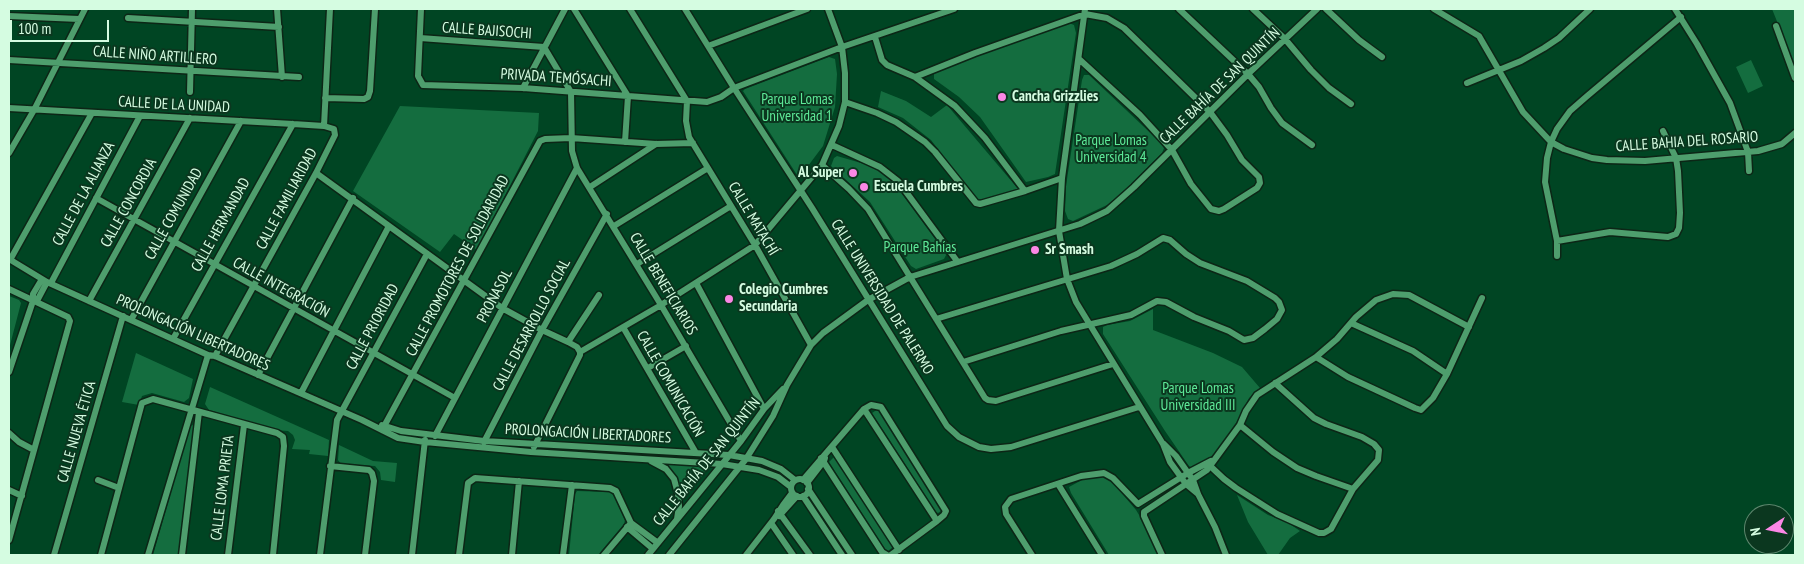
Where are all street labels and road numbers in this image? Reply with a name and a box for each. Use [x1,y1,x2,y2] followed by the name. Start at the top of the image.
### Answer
[441,19,533,43] street label: CALLE BAJISOCHI
[1156,24,1284,148] street label: CALLE BAHÍA DE SAN QUINTÍN
[92,43,218,69] street label: CALLE NIÑO ARTILLERO
[500,65,612,91] street label: PRIVADA TEMÓSACHI
[118,93,230,117] street label: CALLE DE LA UNIDAD
[1615,128,1759,156] street label: CALLE BAHIA DEL ROSARIO
[49,139,119,249] street label: CALLE DE LA ALIANZA
[253,145,321,253] street label: CALLE FAMILIARIDAD
[97,155,161,251] street label: CALLE CONCORDIA
[141,165,207,263] street label: CALLE COMUNIDAD
[403,173,513,359] street label: CALLE PROMOTORES DE SOLIDARIDAD
[188,175,254,275] street label: CALLE HERMANDAD
[724,179,782,259] street label: CALLE MATACHÍ
[827,216,937,378] street label: CALLE UNIVERSIDAD DE PALERMO
[625,230,701,338] street label: CALLE BENEFICIARIOS
[229,254,333,322] street label: CALLE INTEGRACIÓN
[490,256,574,394] street label: CALLE DESARROLLO SOCIAL
[473,266,517,326] street label: PRONASOL
[343,281,403,373] street label: CALLE PRIORIDAD
[113,291,273,375] street label: PROLONGACIÓN LIBERTADORES
[632,328,708,440] street label: CALLE COMUNICACIÓN
[54,379,100,485] street label: CALLE NUEVA ÉTICA
[650,394,764,530] street label: CALLE BAHÍA DE SAN QUINTÍN
[504,421,672,447] street label: PROLONGACIÓN LIBERTADORES
[208,434,238,542] street label: CALLE LOMA PRIETA

